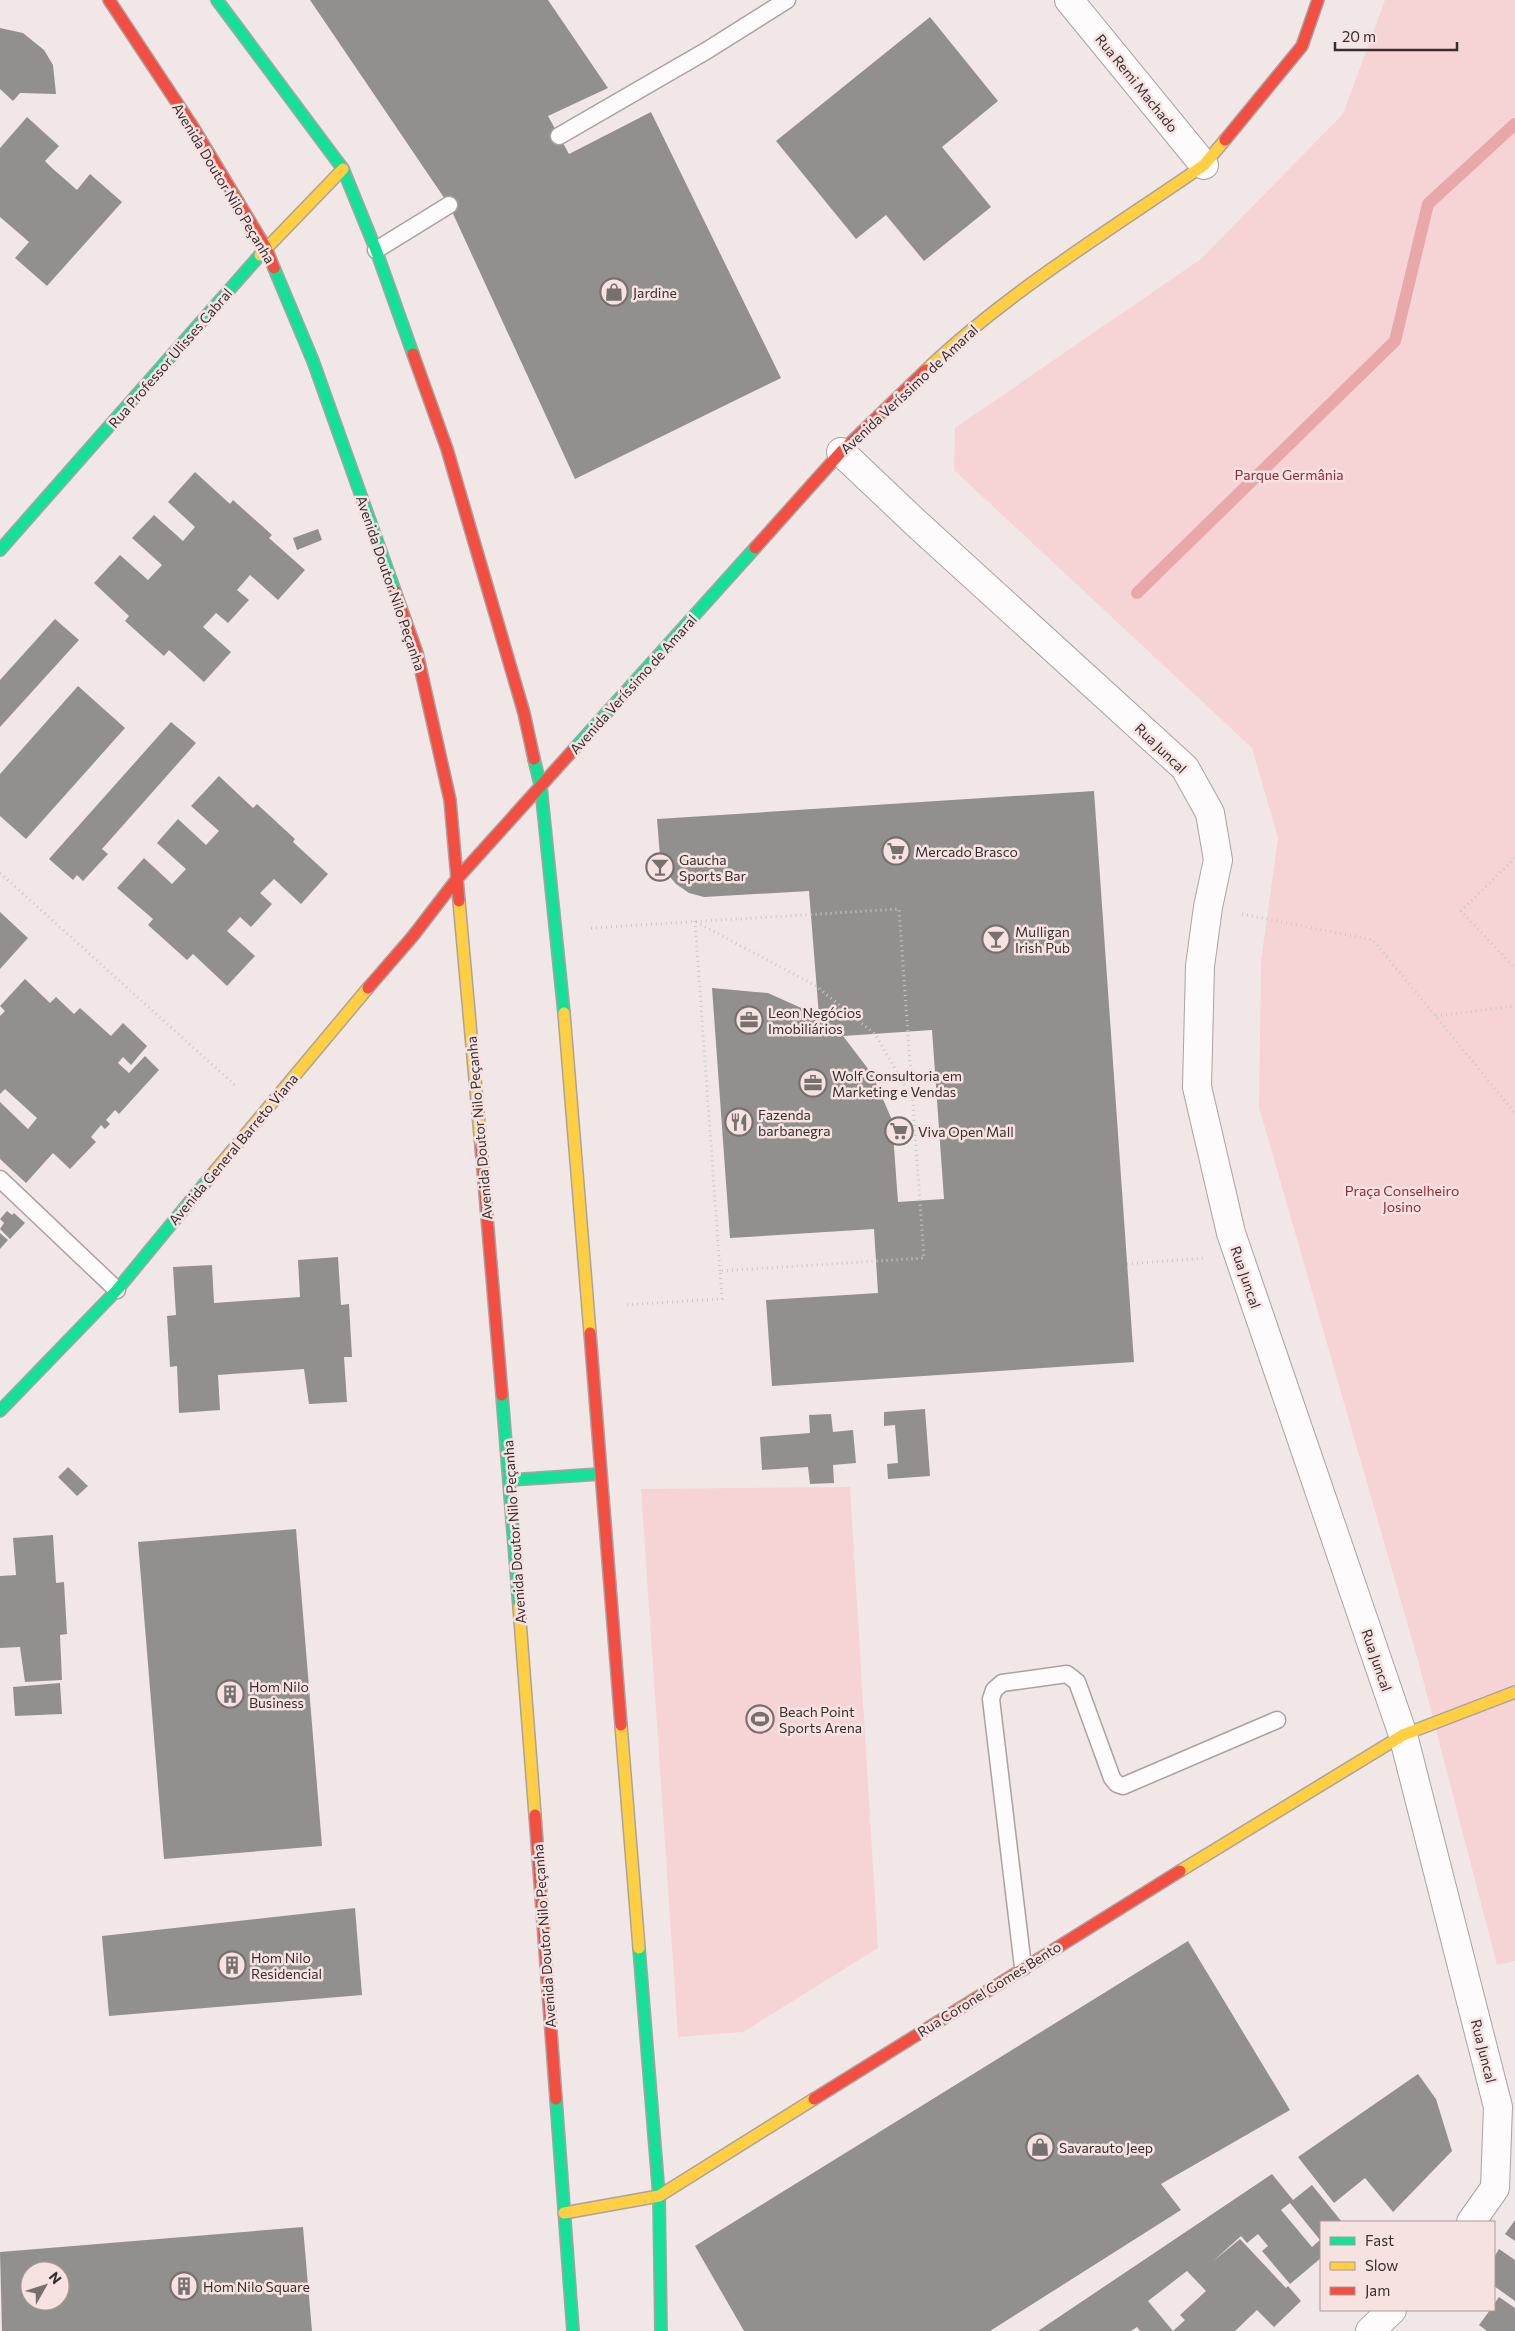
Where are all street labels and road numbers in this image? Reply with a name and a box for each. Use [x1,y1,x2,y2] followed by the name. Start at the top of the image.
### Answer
[1092,31,1182,135] street label: Rua Remi Machado
[169,100,279,266] street label: Avenida Doutor Nilo Peçanha
[105,285,235,431] street label: Rua Professor Ulisses Cabral
[837,321,981,457] street label: Avenida Veríssimo de Amaral
[353,493,429,673] street label: Avenida Doutor Nilo Peçanha
[566,611,700,757] street label: Avenida Veríssimo de Amaral
[1132,719,1190,777] street label: Rua Juncal
[463,1036,495,1220] street label: Avenida Doutor Nilo Peçanha
[165,1070,301,1228] street label: Avenida General Barreto Viana
[1227,1244,1265,1310] street label: Rua Juncal
[499,1440,529,1624] street label: Avenida Doutor Nilo Peçanha
[1358,1627,1396,1693] street label: Rua Juncal
[529,1844,559,2028] street label: Avenida Doutor Nilo Peçanha
[914,1938,1064,2040] street label: Rua Coronel Gomes Bento
[1468,2017,1500,2085] street label: Rua Juncal

